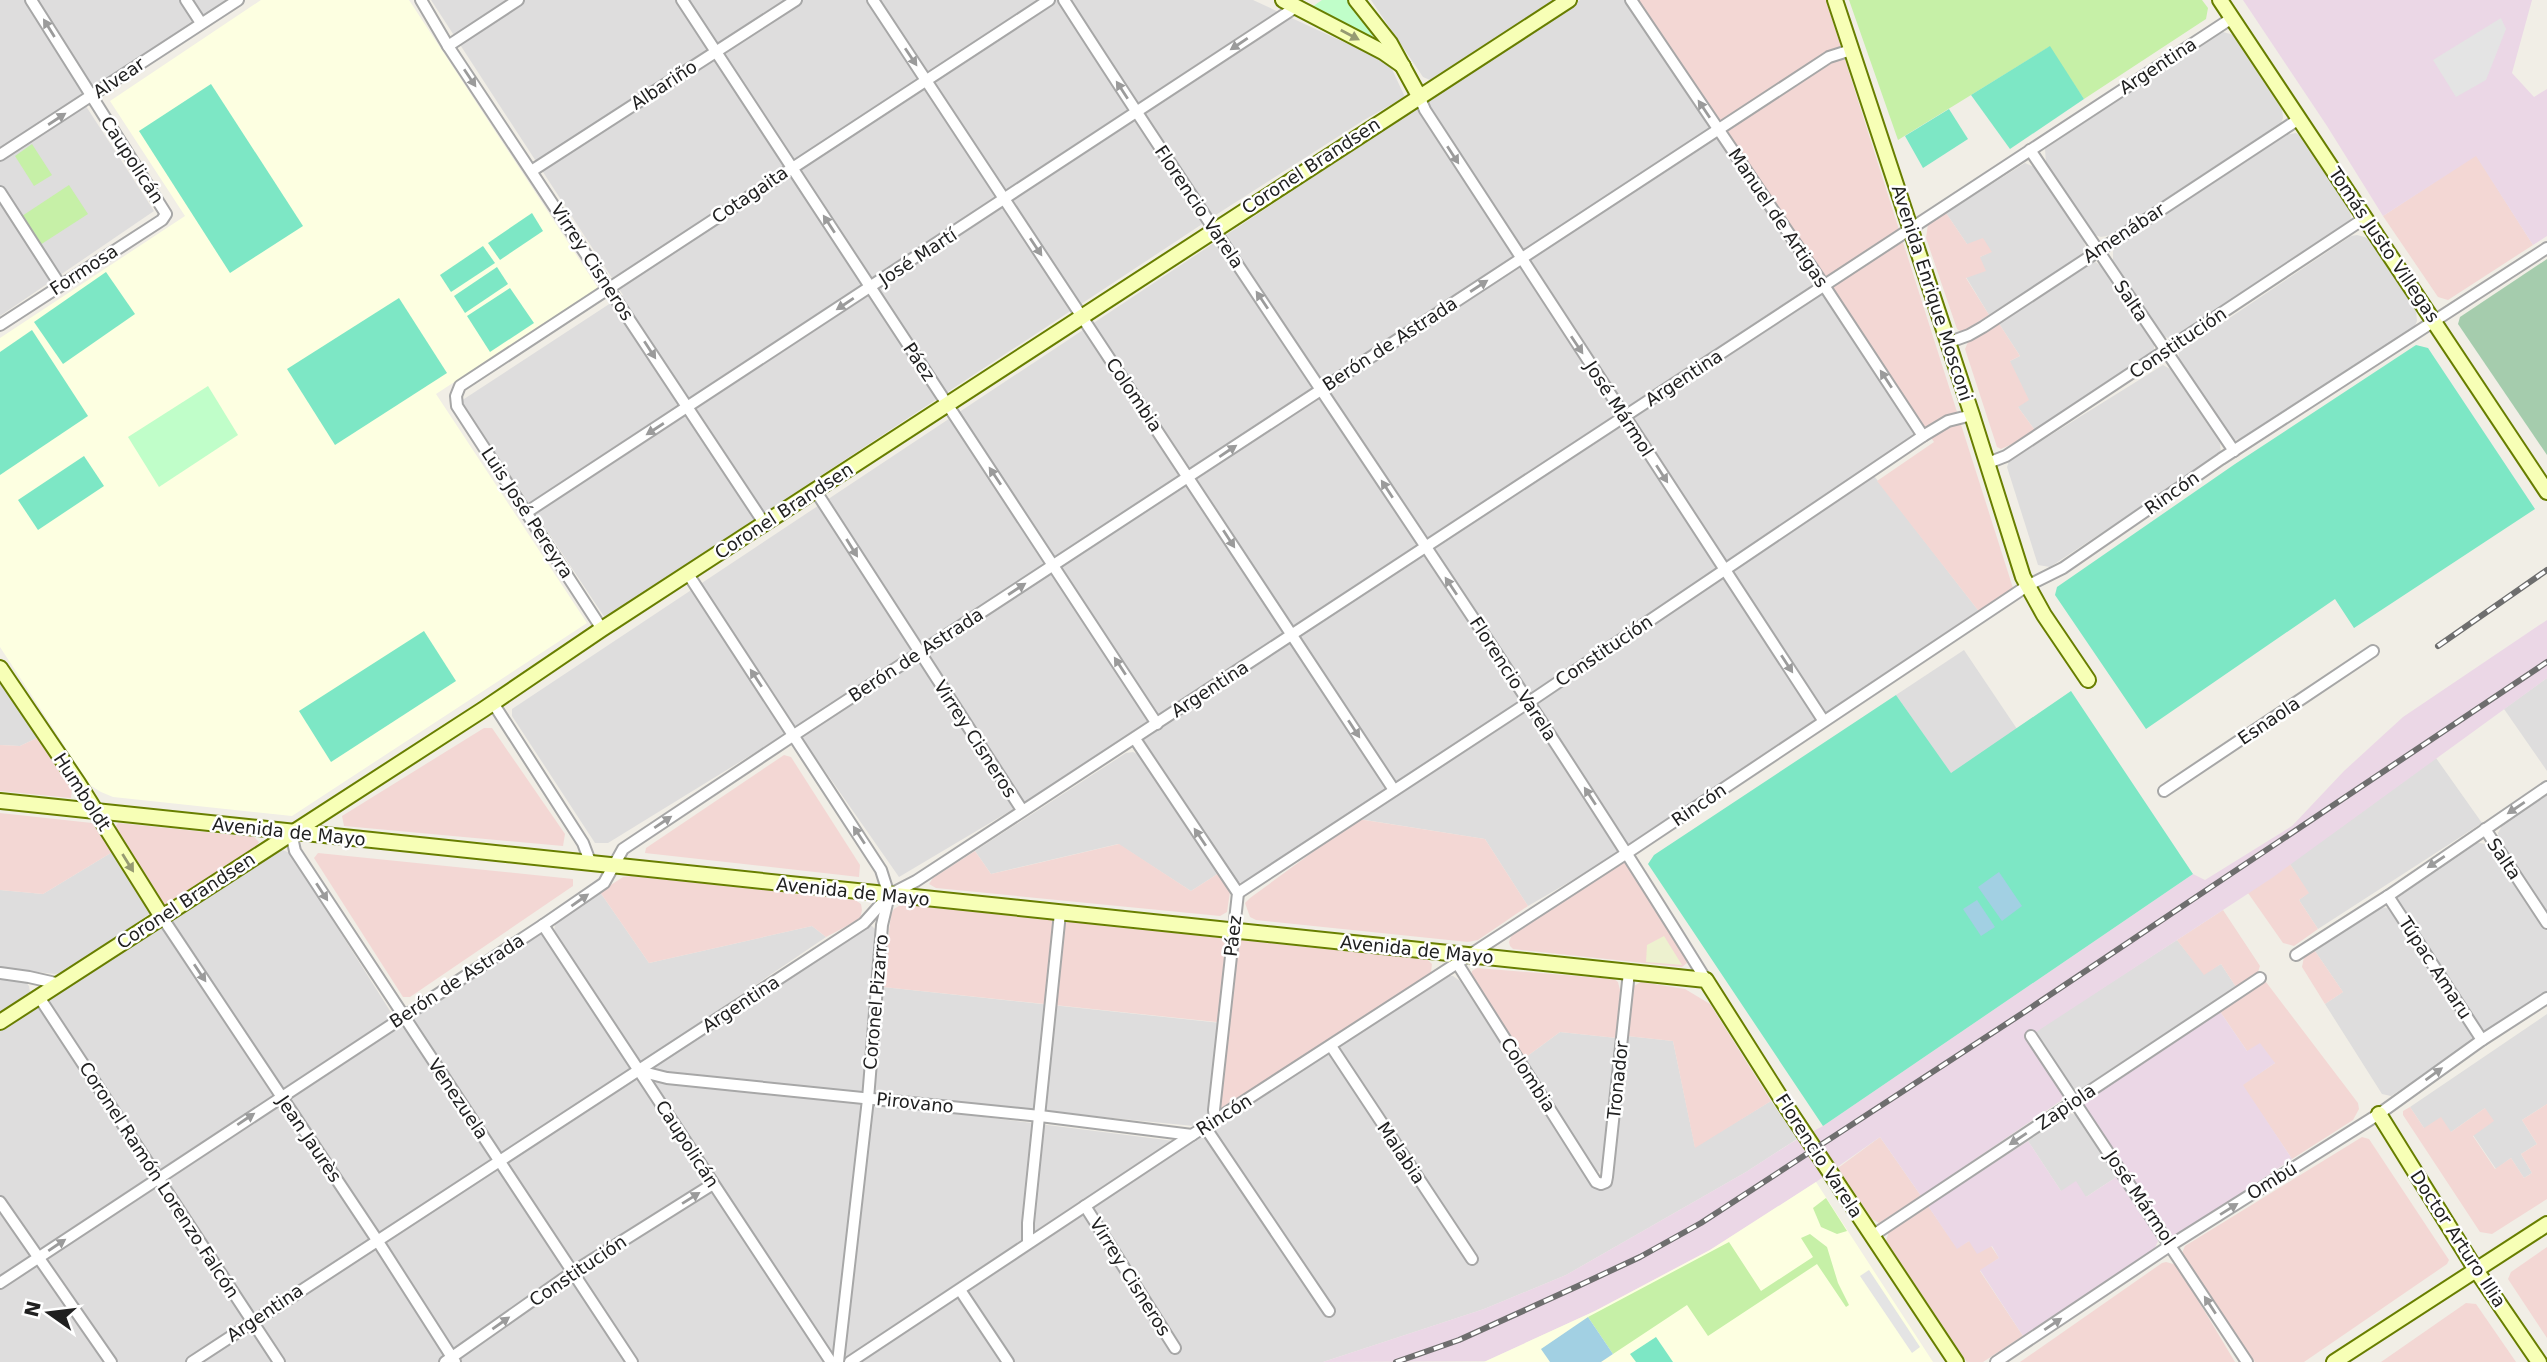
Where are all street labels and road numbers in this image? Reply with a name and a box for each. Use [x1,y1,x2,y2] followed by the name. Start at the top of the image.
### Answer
[2115,33,2200,98] street label: Argentina
[89,52,149,102] street label: Alvear
[627,55,701,114] street label: Albariño
[96,112,168,207] street label: Caupolicán
[1238,113,1384,218] street label: Coronel Brandsen
[1151,141,1248,272] street label: Florencio Varela
[1724,144,1833,291] street label: Manuel de Artigas
[708,161,792,228] street label: Cotagaita
[2324,162,2444,326] street label: Tomás Justo Villegas
[1888,182,1977,403] street label: Avenida Enrique Mosconi
[2079,198,2169,267] street label: Amenábar
[547,199,638,324] street label: Virrey Cisneros
[874,223,961,290] street label: José Martí
[46,240,122,299] street label: Formosa
[2110,276,2153,325] street label: Salta
[1318,292,1461,395] street label: Berón de Astrada
[2125,303,2230,383] street label: Constitución
[899,339,940,385] street label: Páez
[1641,345,1726,410] street label: Argentina
[1102,354,1167,436] street label: Colombia
[1580,356,1658,460] street label: José Mármol
[477,443,578,582] street label: Luis José Pereyra
[711,458,857,563] street label: Coronel Brandsen
[2141,466,2203,519] street label: Rincón
[844,603,987,706] street label: Berón de Astrada
[1551,611,1656,691] street label: Constitución
[1466,613,1561,745] street label: Florencio Varela
[1167,656,1252,721] street label: Argentina
[930,676,1021,801] street label: Virrey Cisneros
[2234,692,2304,749] street label: Esnaola
[50,749,115,835] street label: Humboldt
[1667,779,1730,830] street label: Rincón
[211,813,367,850] street label: Avenida de Mayo
[2483,834,2526,883] street label: Salta
[113,848,259,953] street label: Coronel Brandsen
[775,873,931,910] street label: Avenida de Mayo
[2394,912,2476,1023] street label: Túpac Amaru
[1220,914,1245,958] street label: Páez
[385,929,528,1032] street label: Berón de Astrada
[1339,931,1495,968] street label: Avenida de Mayo
[859,933,892,1071] street label: Coronel Pizarro
[698,971,783,1036] street label: Argentina
[1497,1034,1560,1116] street label: Colombia
[1603,1039,1632,1121] street label: Tronador
[424,1055,493,1143] street label: Venezuela
[75,1058,244,1302] street label: Coronel Ramón Lorenzo Falcón
[2032,1079,2099,1134] street label: Zapiola
[875,1088,955,1117] street label: Pirovano
[1192,1089,1255,1140] street label: Rincón
[1772,1090,1867,1222] street label: Florencio Varela
[272,1091,346,1186] street label: Jean Jaurès
[651,1096,723,1191] street label: Caupolicán
[1373,1118,1430,1188] street label: Malabia
[2100,1146,2180,1249] street label: José Mármol
[2243,1157,2300,1204] street label: Ombú
[2406,1166,2511,1311] street label: Doctor Arturo Illia
[1086,1214,1175,1340] street label: Virrey Cisneros
[525,1231,630,1311] street label: Constitución
[222,1279,307,1346] street label: Argentina

